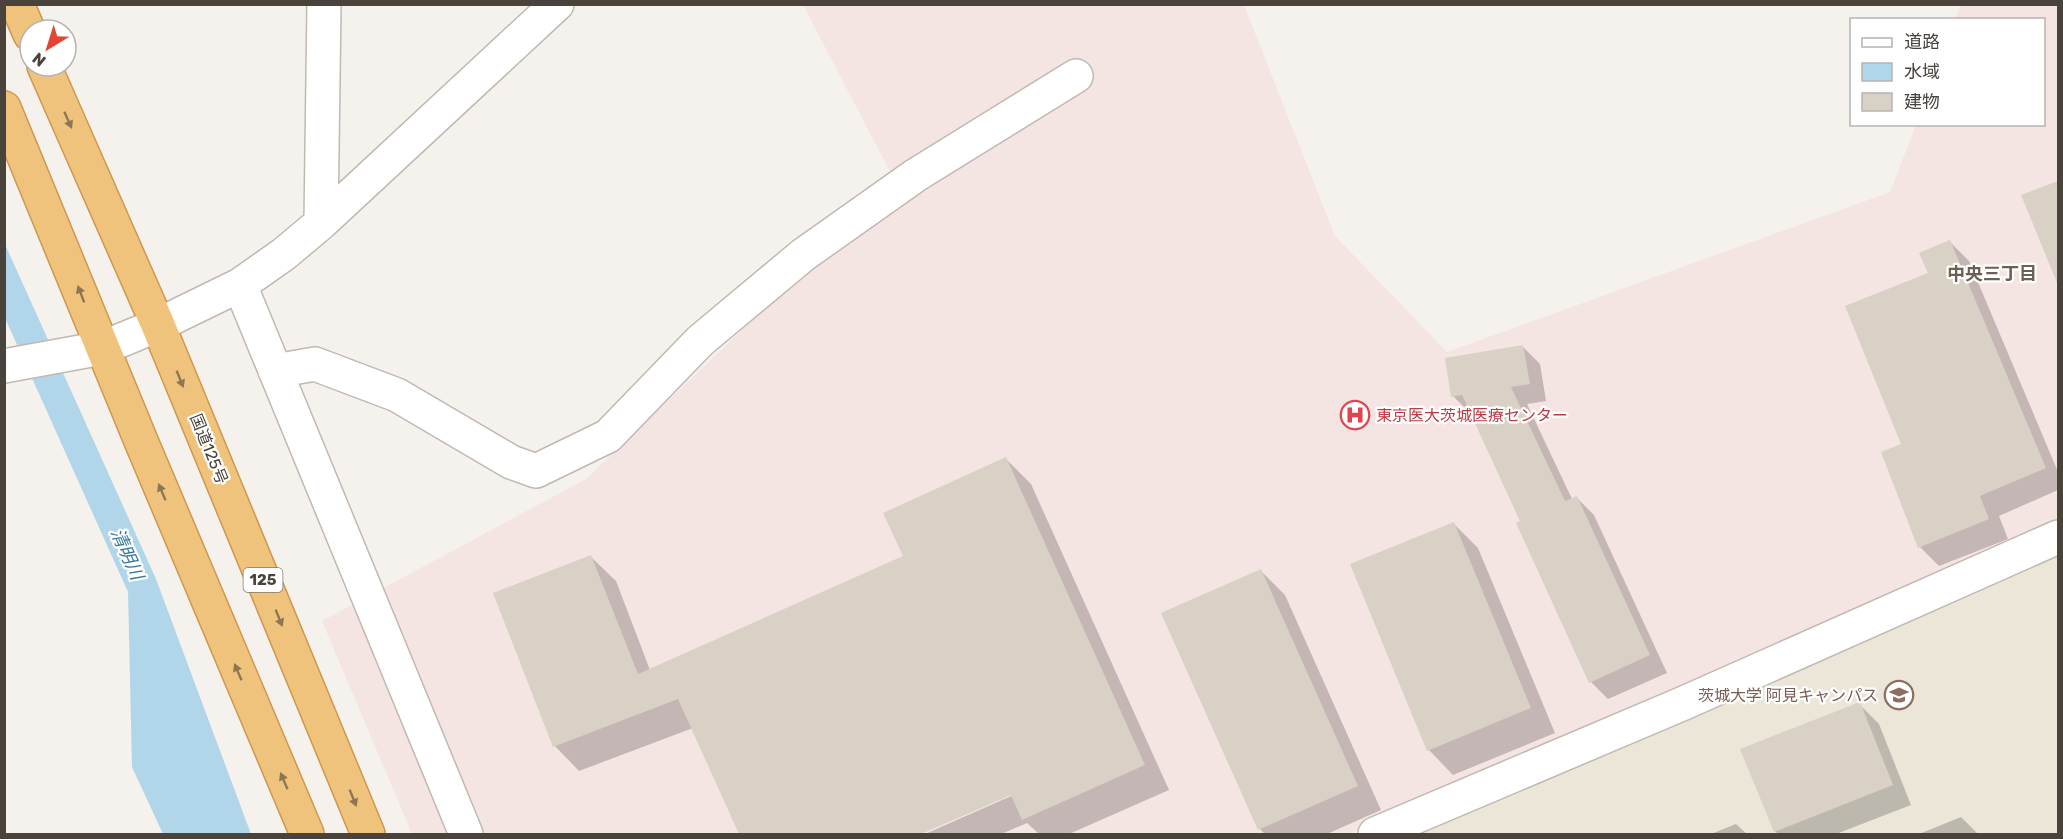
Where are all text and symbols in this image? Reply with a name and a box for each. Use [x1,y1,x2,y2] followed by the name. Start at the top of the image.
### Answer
[18,18,78,78] north arrow
[1850,18,2045,126] legend
[1904,31,1940,53] text: 道路
[29,48,49,70] text: N
[1904,61,1940,83] text: 水域
[1904,91,1940,113] text: 建物
[63,111,72,128] one-way arrow
[1947,263,2037,285] district label: 中央三丁目
[76,285,85,303] one-way arrow
[175,371,185,389] one-way arrow
[1339,399,1371,431] hospital icon: 東京医大茨城医療センター
[1376,406,1568,425] place label: 東京医大茨城医療センター
[186,411,232,487] street label: 国道125号
[157,483,167,501] one-way arrow
[106,525,149,585] water label: 清明川
[244,568,282,592] road number: 125
[275,609,284,627] one-way arrow
[233,663,242,681] one-way arrow
[1883,679,1915,711] school or university icon: 茨城大学 阿見キャンパス
[1698,686,1878,705] place label: 茨城大学 阿見キャンパス
[279,771,289,789] one-way arrow
[348,790,358,808] one-way arrow

